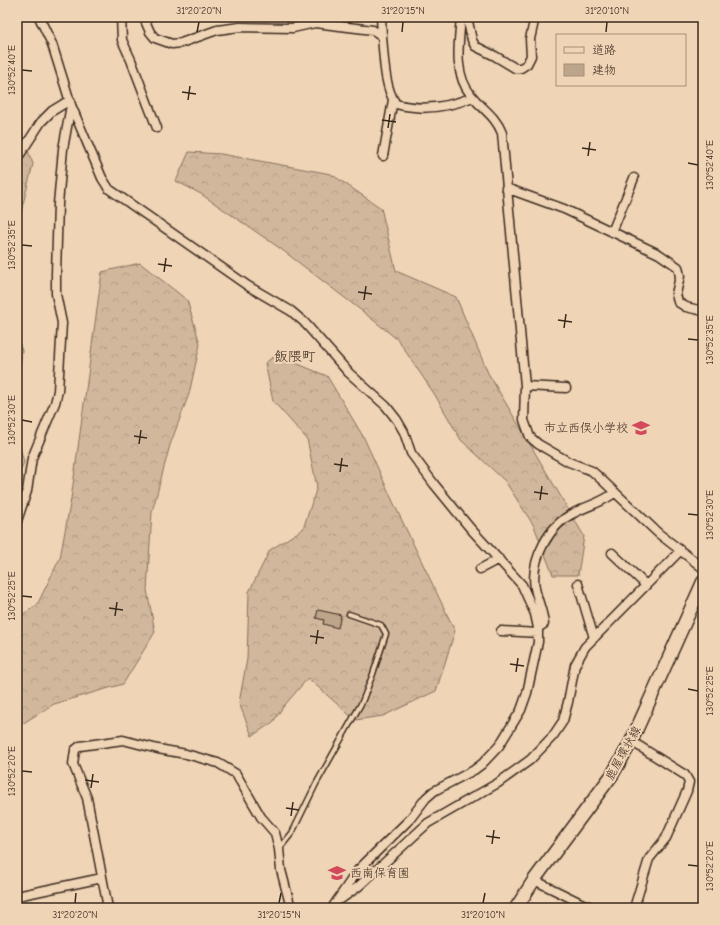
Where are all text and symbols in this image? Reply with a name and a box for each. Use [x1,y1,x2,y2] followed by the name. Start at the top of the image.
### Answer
[176,5,222,17] text: 31°20'20"N
[381,5,425,17] text: 31°20'15"N
[585,5,629,17] text: 31°20'10"N
[556,34,686,86] legend
[592,43,616,57] text: 道路
[6,45,18,95] text: 130°52'40"E
[592,63,616,77] text: 建物
[704,140,716,190] text: 130°52'40"E
[6,220,18,270] text: 130°52'35"E
[704,315,716,365] text: 130°52'35"E
[274,348,316,365] district label: 飯隈町
[6,395,18,445] text: 130°52'30"E
[631,418,651,438] school or university icon: 市立西俣小学校
[544,421,628,435] place label: 市立西俣小学校
[704,490,716,540] text: 130°52'30"E
[6,571,18,621] text: 130°52'25"E
[704,666,716,716] text: 130°52'25"E
[602,723,644,783] street label: 鹿屋環状線
[6,746,18,796] text: 130°52'20"E
[704,841,716,891] text: 130°52'20"E
[327,863,347,883] school or university icon: 西南保育園
[350,866,410,880] place label: 西南保育園
[52,909,98,921] text: 31°20'20"N
[257,909,301,921] text: 31°20'15"N
[461,909,505,921] text: 31°20'10"N

